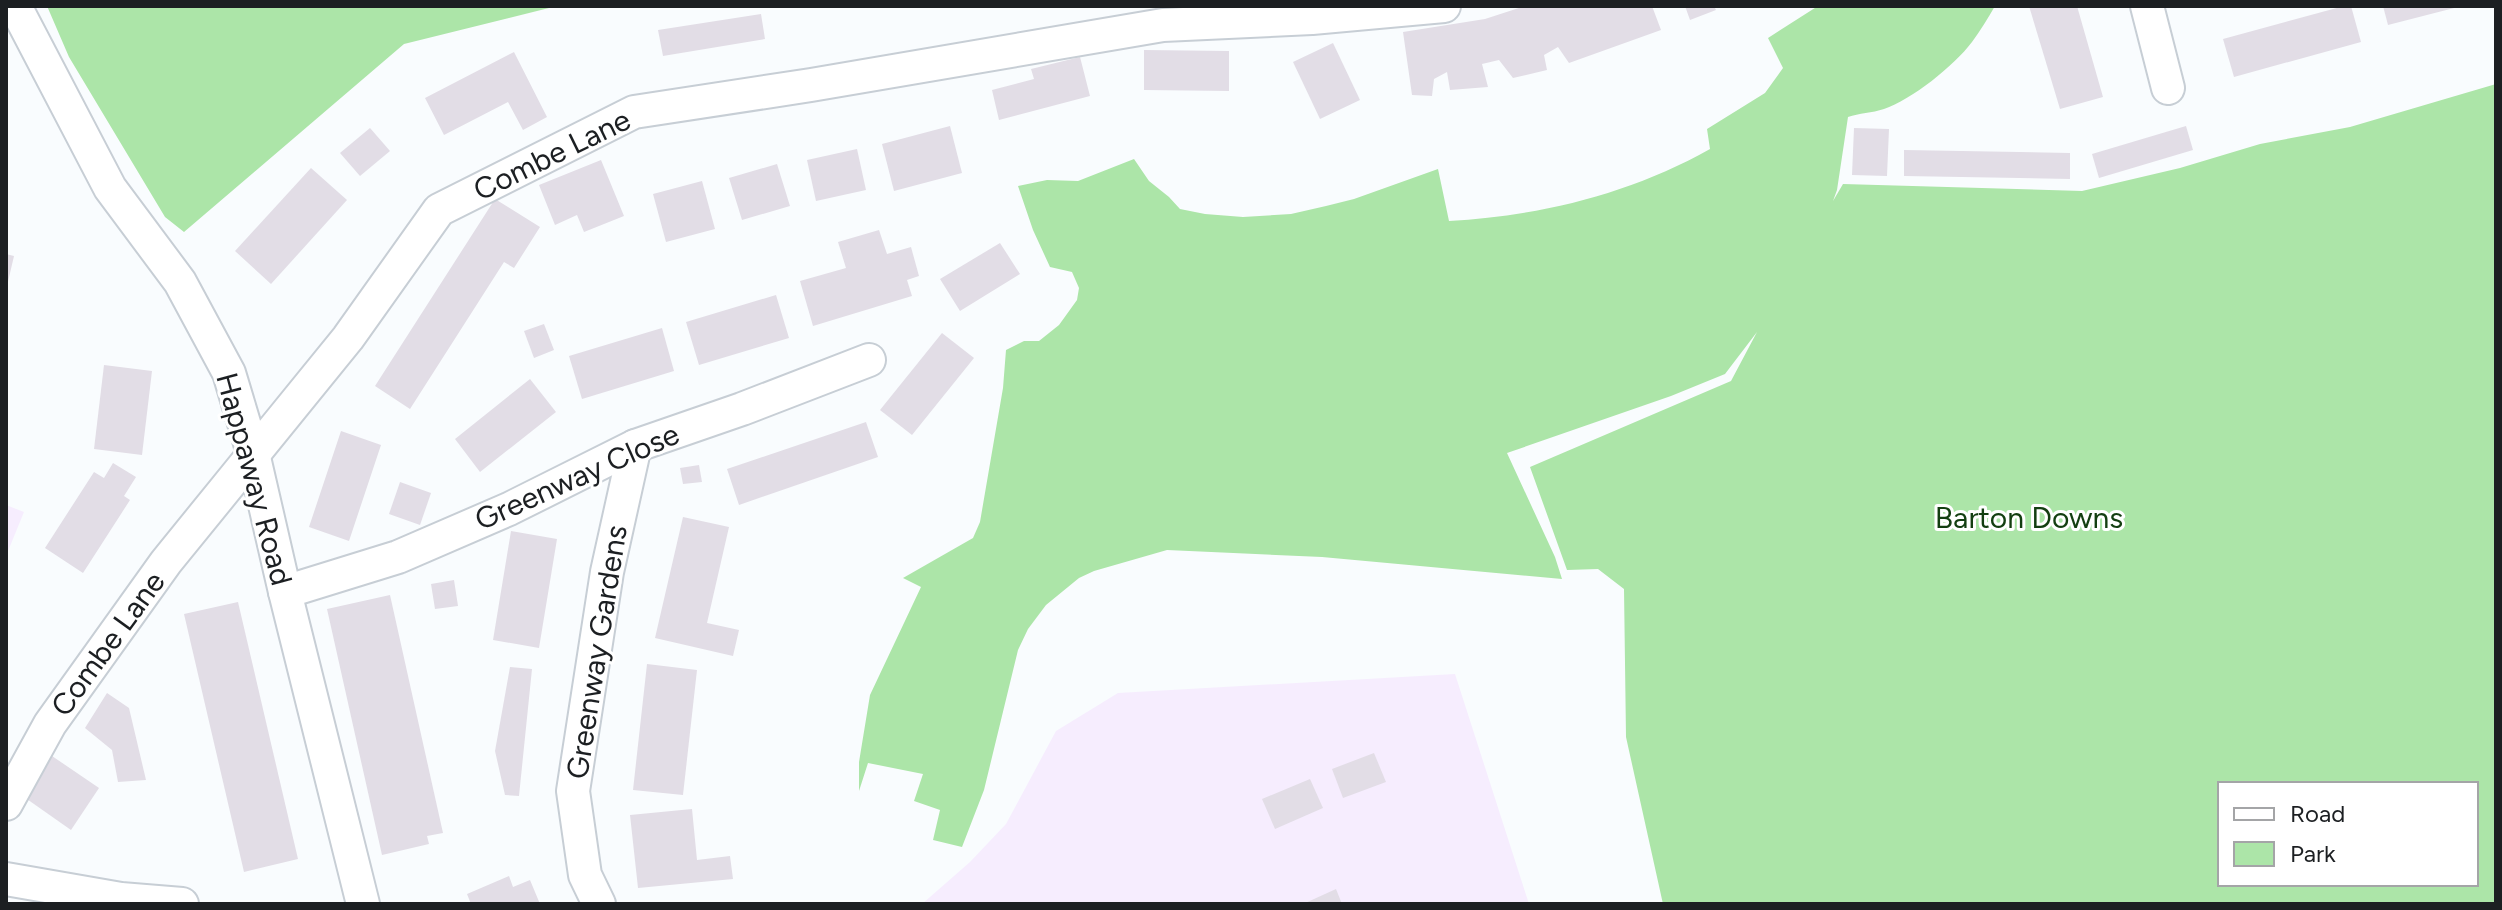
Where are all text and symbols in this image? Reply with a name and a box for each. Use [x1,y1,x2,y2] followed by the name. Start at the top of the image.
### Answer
[467,101,636,208] street label: Combe Lane
[208,368,301,589] street label: Happaway Road
[469,415,685,538] street label: Greenway Close
[1935,499,2123,536] park label: Barton Downs
[558,522,635,782] street label: Greenway Gardens
[43,564,173,723] street label: Combe Lane
[2218,782,2478,886] legend
[2290,799,2345,828] text: Road
[2290,839,2336,868] text: Park

